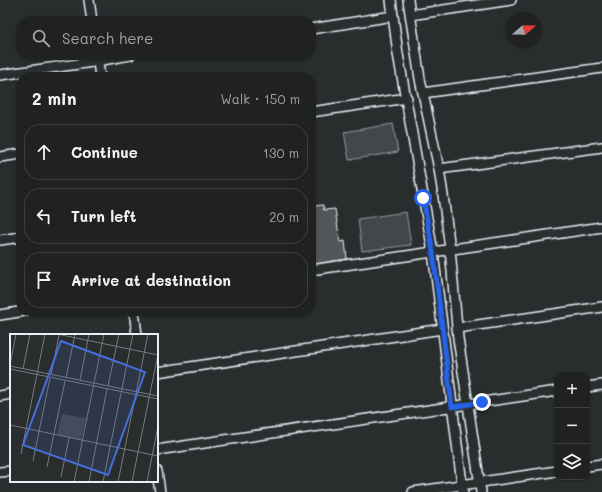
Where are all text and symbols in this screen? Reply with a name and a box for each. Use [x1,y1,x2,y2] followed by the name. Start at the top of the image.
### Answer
[506,12,542,48] north arrow
[16,16,316,60] search box
[30,27,52,49] icon: search
[62,28,153,48] text: Search here
[32,87,77,109] text: 2 min
[220,90,300,107] text: Walk · 150 m
[33,141,55,163] icon: ahead
[71,142,138,162] text: Continue
[263,144,299,161] text: 130 m
[414,189,432,207] route start
[33,205,55,227] icon: left
[71,206,136,226] text: Turn left
[269,208,299,225] text: 20 m
[33,269,55,291] icon: arrive
[71,270,231,290] text: Arrive at destination
[10,334,158,482] inset map
[554,372,590,480] map controls
[554,372,590,408] button: +
[473,393,491,411] route end
[554,408,590,444] button: −
[554,444,590,480] button: layers

